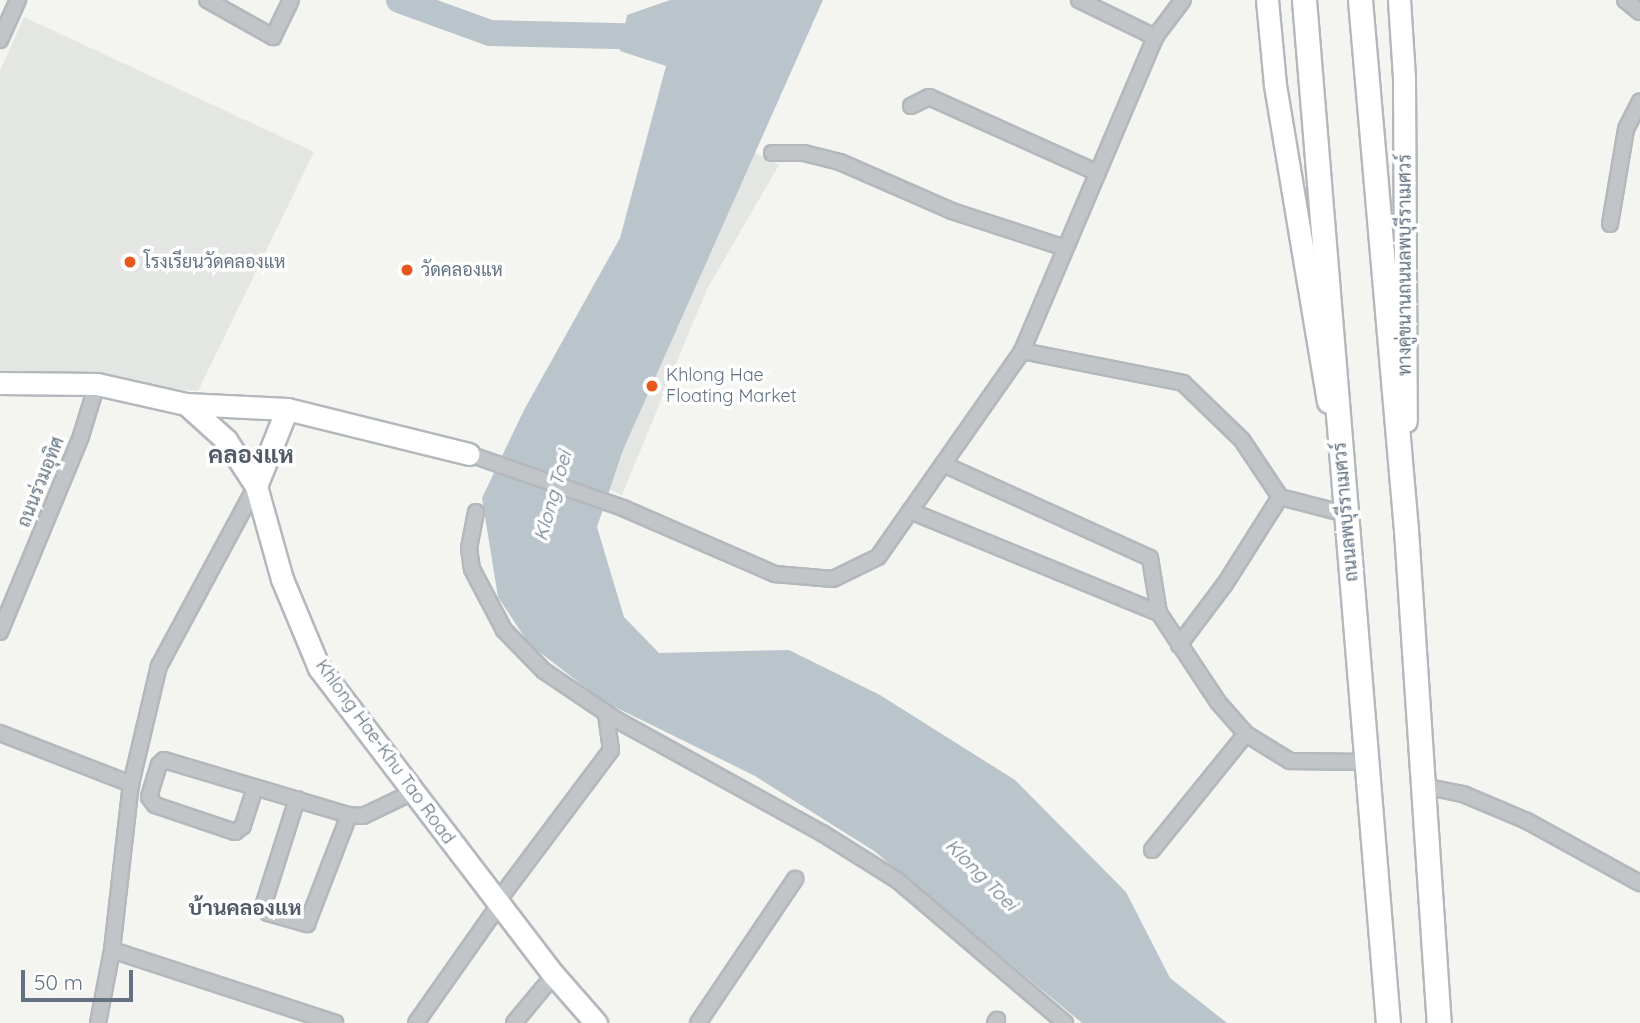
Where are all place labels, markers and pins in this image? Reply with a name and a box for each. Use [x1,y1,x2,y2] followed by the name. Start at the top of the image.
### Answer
[144,251,286,273] place label: โรงเรียนวัดคลองแห
[122,254,138,270] marker: โรงเรียนวัดคลองแห
[421,259,503,281] place label: วัดคลองแห
[399,262,415,278] marker: วัดคลองแห
[666,365,797,408] place label: Khlong Hae Floating Market
[644,378,660,394] marker: Khlong Hae Floating Market

